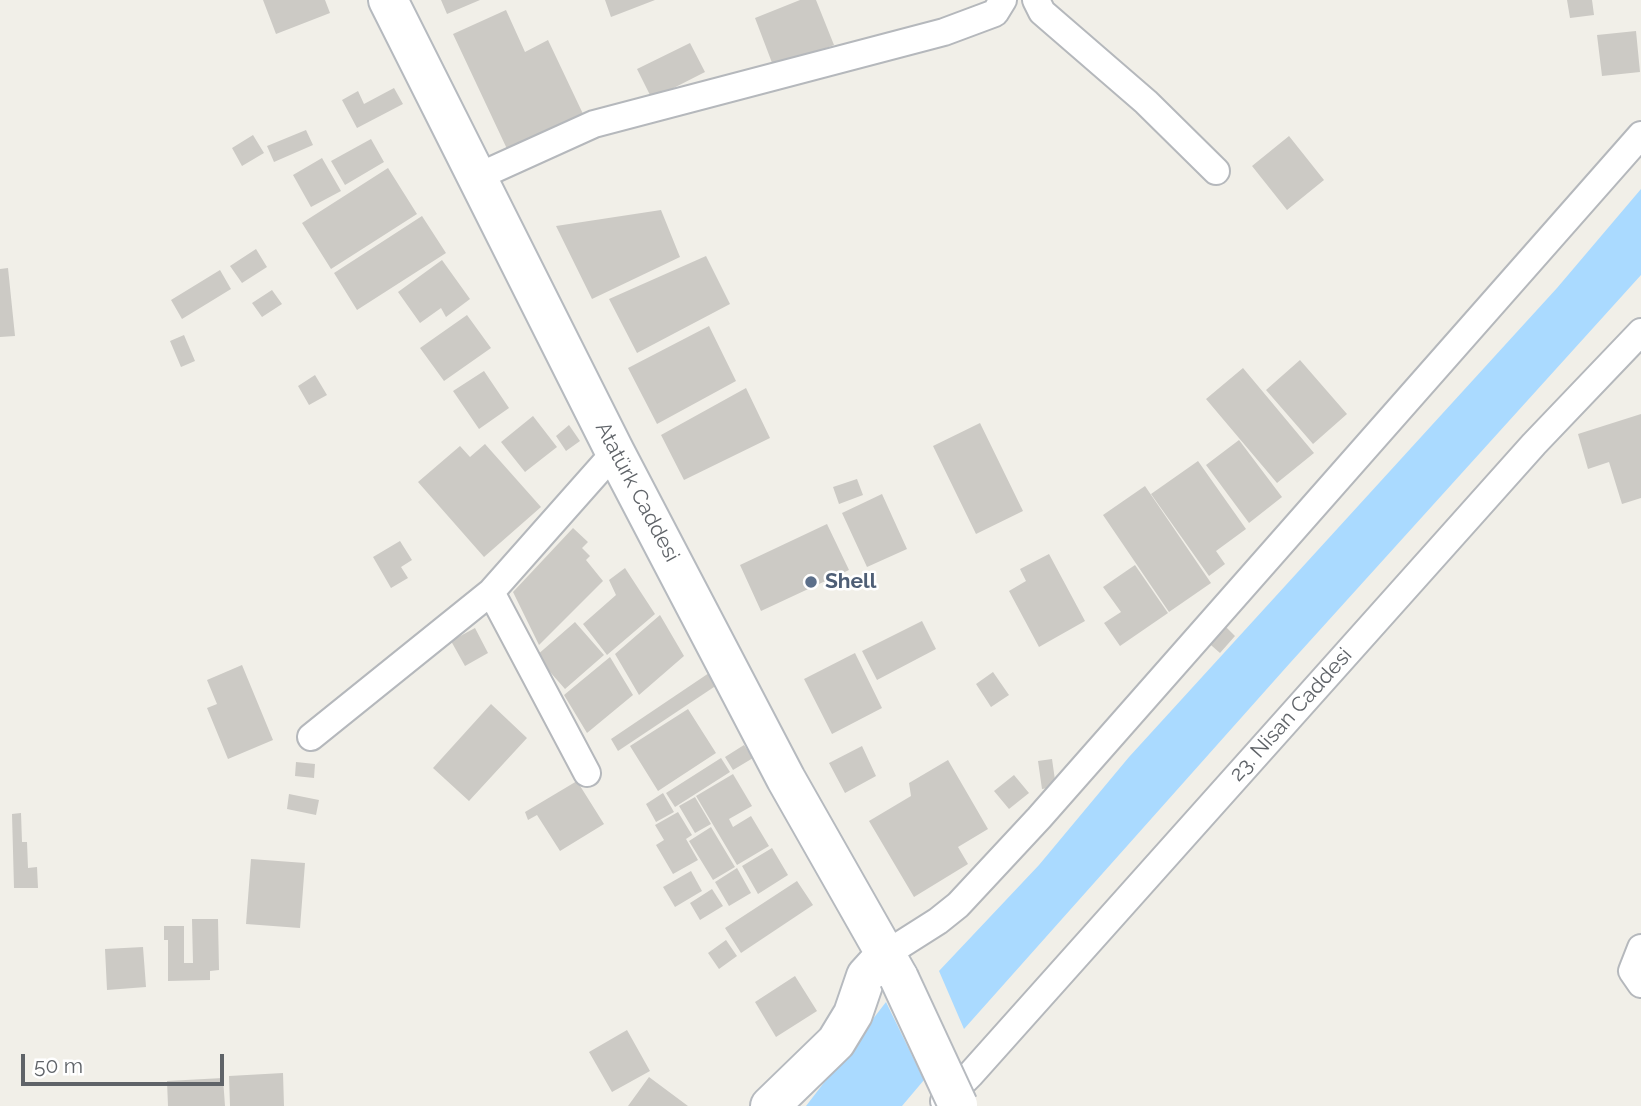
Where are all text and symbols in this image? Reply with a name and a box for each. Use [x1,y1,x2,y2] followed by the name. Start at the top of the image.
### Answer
[590,418,684,566] street label: Atatürk Caddesi
[825,569,876,595] place label: Shell
[803,574,819,590] marker: Shell
[1225,643,1357,787] street label: 23. Nisan Caddesi
[24,1040,228,1084] scale bar
[34,1053,83,1078] text: 50 m

